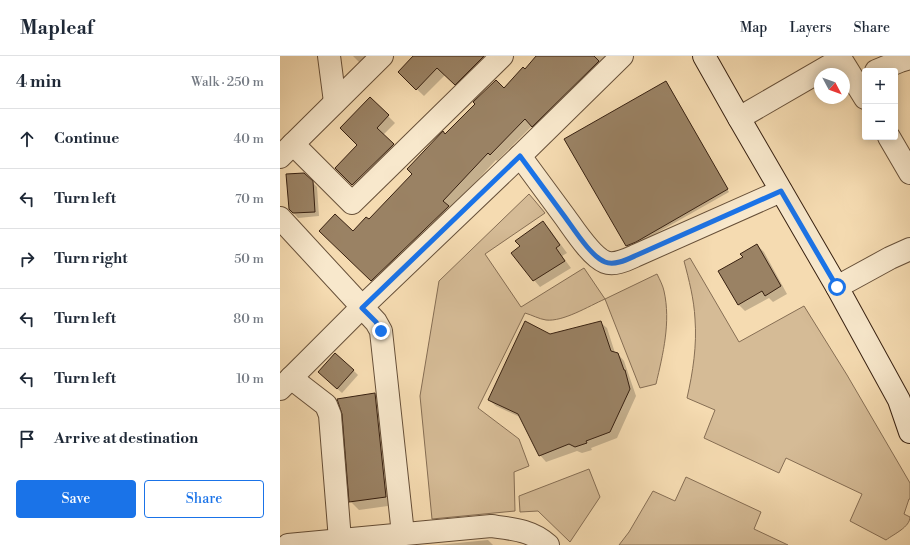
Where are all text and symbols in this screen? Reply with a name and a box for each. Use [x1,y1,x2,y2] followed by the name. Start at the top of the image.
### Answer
[20,16,93,40] text: Mapleaf
[740,19,767,37] text: Map
[789,19,832,37] text: Layers
[854,19,890,37] text: Share
[814,68,850,104] north arrow
[862,68,898,140] map controls
[862,68,898,104] button: +
[16,71,61,93] text: 4 min
[191,74,264,90] text: Walk · 250 m
[862,104,898,140] button: −
[16,128,38,150] icon: ahead
[54,129,119,148] text: Continue
[234,131,264,147] text: 40 m
[16,188,38,210] icon: left
[54,189,116,208] text: Turn left
[235,191,264,207] text: 70 m
[16,248,38,270] icon: right
[54,249,128,268] text: Turn right
[234,251,264,267] text: 50 m
[828,278,846,296] route start
[16,308,38,330] icon: left
[54,309,116,328] text: Turn left
[233,311,264,327] text: 80 m
[372,322,390,340] route end
[16,368,38,390] icon: left
[54,369,116,388] text: Turn left
[236,371,264,387] text: 10 m
[16,428,38,450] icon: arrive
[54,429,198,448] text: Arrive at destination
[16,480,136,518] button: Save
[144,480,264,518] button: Share

